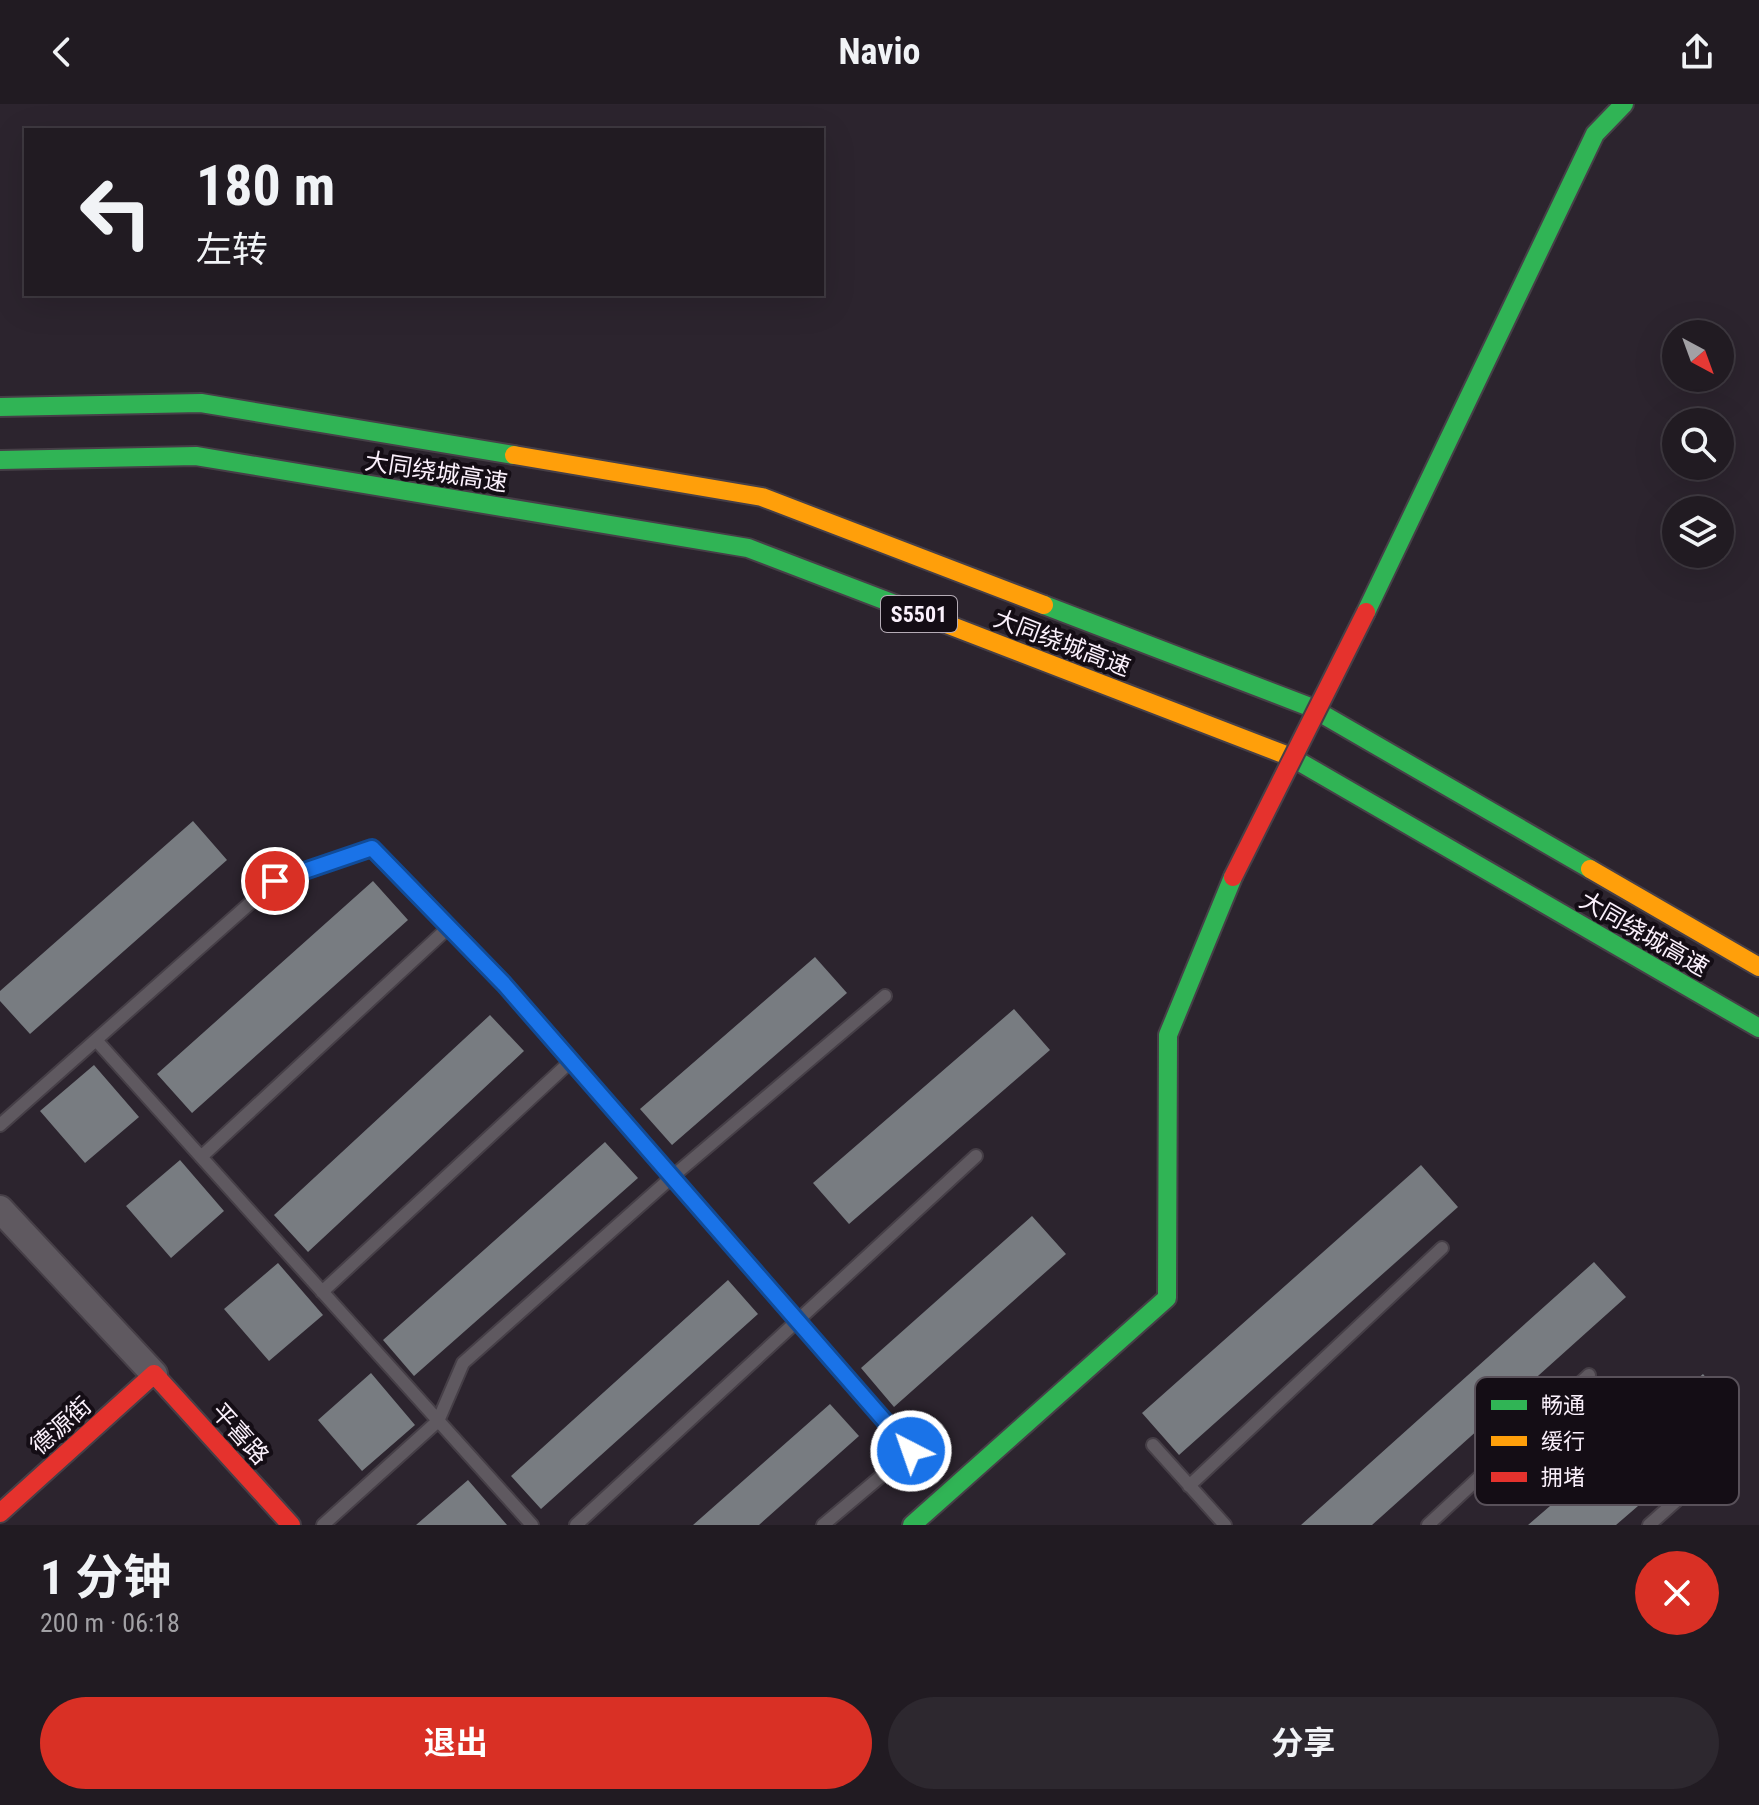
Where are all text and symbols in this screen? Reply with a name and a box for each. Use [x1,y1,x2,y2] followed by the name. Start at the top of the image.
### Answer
[40,30,84,74] icon: back
[1675,30,1719,74] icon: share
[839,31,920,73] text: Navio
[196,153,335,219] text: 180 m
[64,160,168,264] icon: left
[196,229,268,271] text: 左转
[1662,320,1734,392] north arrow
[1662,320,1734,568] map controls
[1662,408,1734,480] button: search
[363,447,509,497] street label: 大同绕城高速
[1662,496,1734,568] button: layers
[881,596,957,632] road number: S5501
[990,604,1134,682] street label: 大同绕城高速
[241,847,309,915] pin
[253,859,297,903] icon: arrive
[1575,886,1713,982] street label: 大同绕城高速
[1475,1377,1739,1505] legend
[25,1392,97,1460] street label: 德源街
[1541,1393,1585,1418] text: 畅通
[206,1398,274,1470] street label: 平喜路
[869,1409,953,1493] position arrow
[1541,1429,1585,1454] text: 缓行
[1541,1465,1585,1490] text: 拥堵
[40,1549,171,1606] text: 1 分钟
[1635,1551,1719,1635] button: close
[40,1608,180,1638] text: 200 m · 06:18
[40,1697,872,1789] button: 退出
[888,1697,1719,1789] button: 分享

